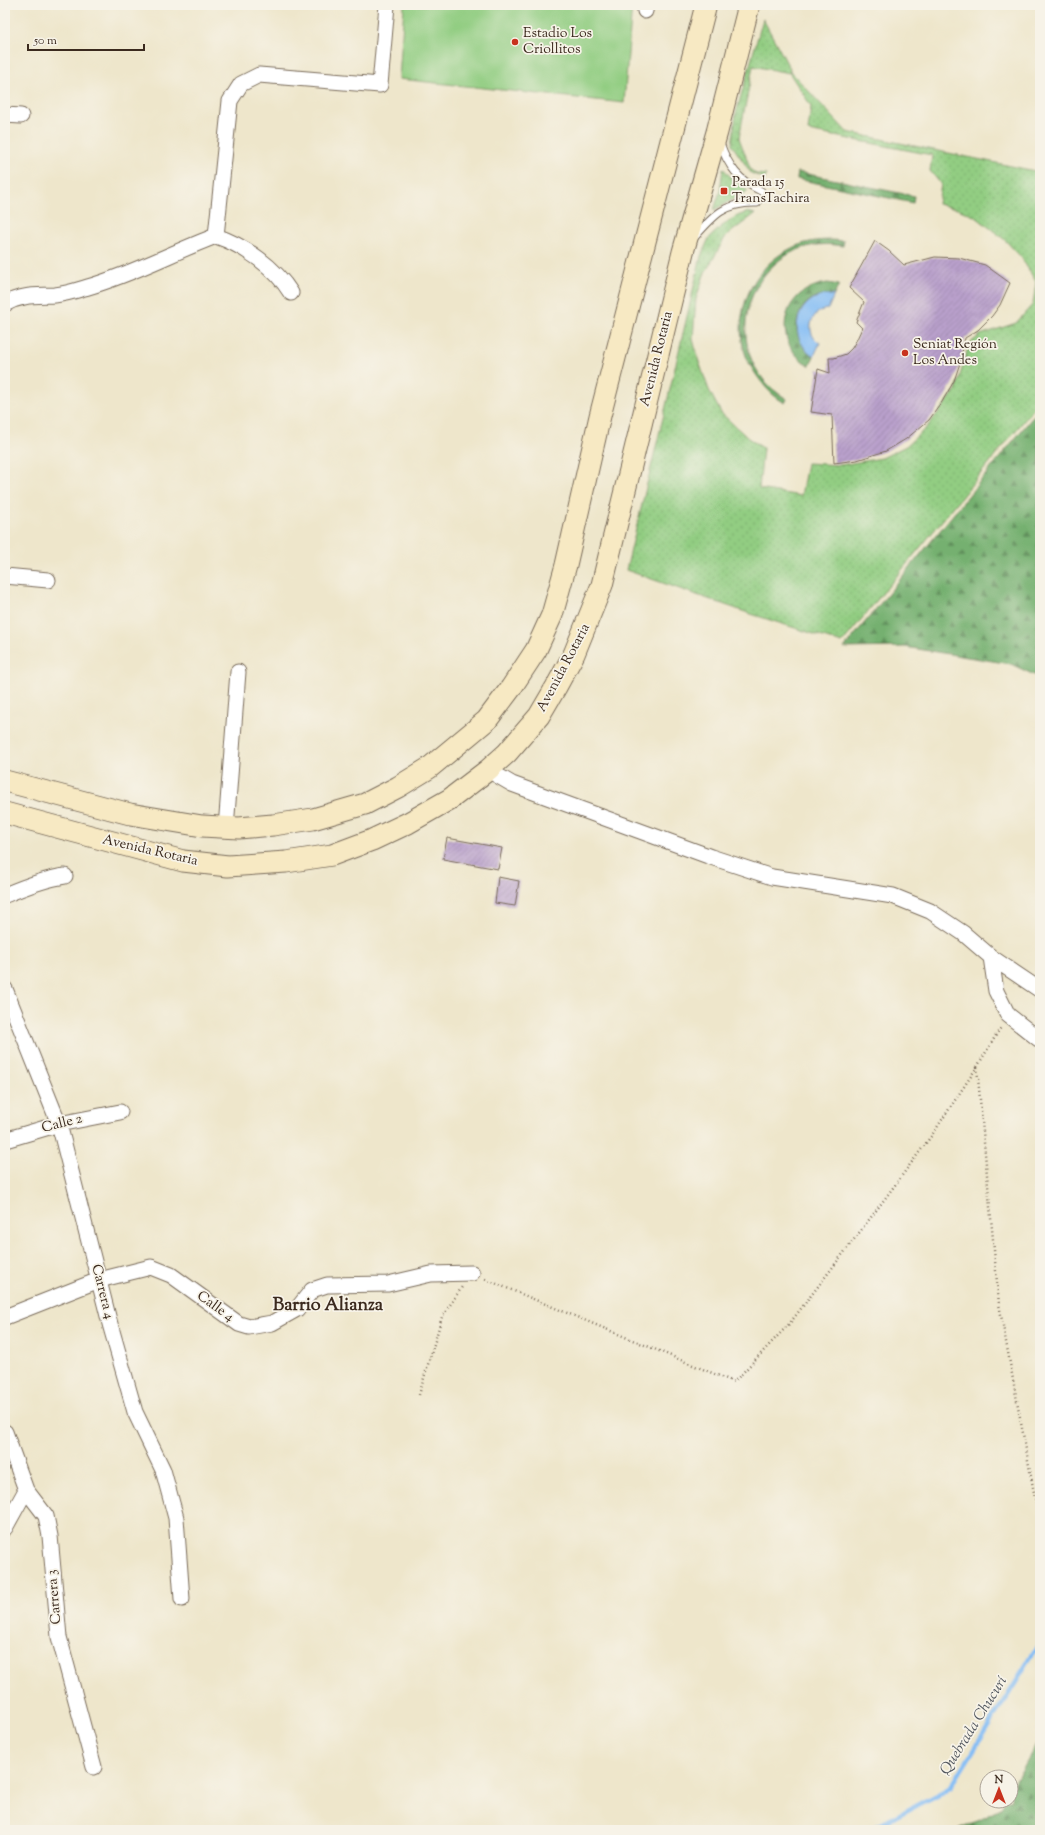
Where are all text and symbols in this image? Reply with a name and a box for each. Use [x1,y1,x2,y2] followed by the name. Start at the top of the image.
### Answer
[523,24,592,60] place label: Estadio Los Criollitos
[28,26,144,52] scale bar
[33,32,57,50] text: 50 m
[510,37,520,47] marker: Estadio Los Criollitos
[732,173,810,209] place label: Parada 15 TransTachira
[719,186,729,196] marker: Parada 15 TransTachira
[635,309,679,409] street label: Avenida Rotaria
[913,335,997,371] place label: Seniat Región Los Andes
[900,348,910,358] marker: Seniat Región Los Andes
[532,620,596,716] street label: Avenida Rotaria
[100,830,200,872] street label: Avenida Rotaria
[40,1109,85,1139] street label: Calle 2
[86,1262,118,1322] street label: Carrera 4
[192,1287,238,1327] street label: Calle 4
[273,1293,384,1319] district label: Barrio Alianza
[43,1569,67,1625] street label: Carrera 3
[935,1672,1013,1779] water label: Quebrada Chucurí
[979,1769,1019,1809] north arrow
[994,1772,1004,1788] text: N

